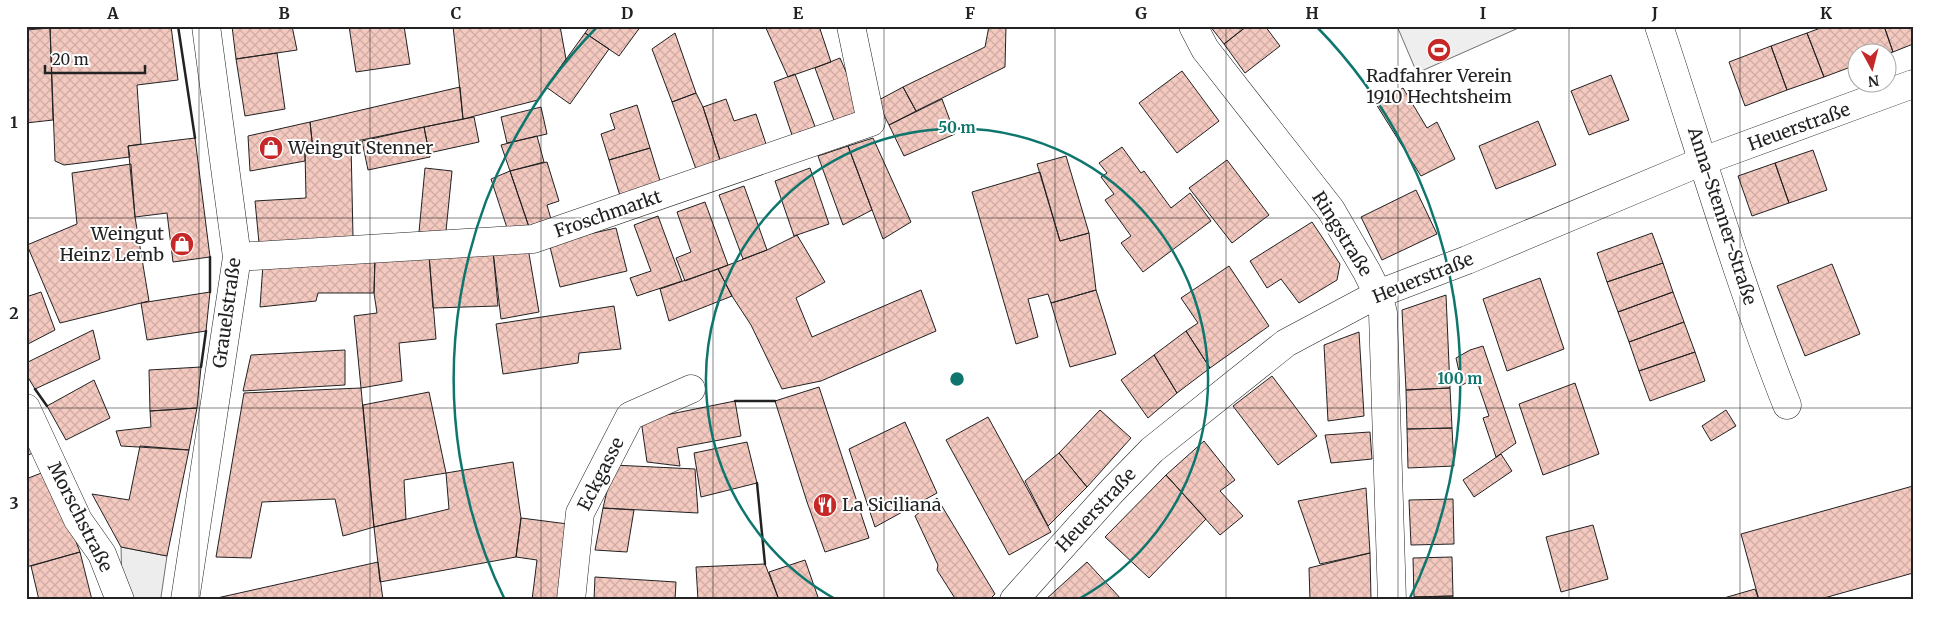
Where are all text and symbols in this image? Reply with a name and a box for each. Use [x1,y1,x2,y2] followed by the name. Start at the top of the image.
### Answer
[106,3,119,23] text: A
[278,3,290,23] text: B
[451,3,461,23] text: C
[621,3,633,23] text: D
[793,3,804,23] text: E
[965,3,975,23] text: F
[1135,3,1147,23] text: G
[1305,3,1319,23] text: H
[1480,3,1486,23] text: I
[1651,3,1658,23] text: J
[1820,3,1832,23] text: K
[1426,37,1452,63] sports icon: Radfahrer Verein 1910 Hechtsheim
[45,42,145,74] scale bar
[1846,42,1896,92] north arrow
[52,50,89,69] text: 20 m
[1366,64,1512,108] place label: Radfahrer Verein 1910 Hechtsheim
[1867,71,1880,91] text: N
[1745,97,1853,156] street label: Heuerstraße
[10,112,18,132] text: 1
[938,118,976,137] text: 50 m
[1683,123,1762,308] street label: Anna-Stenner-Straße
[258,135,284,161] shop icon: Weingut Stenner
[287,136,433,159] place label: Weingut Stenner
[551,184,664,243] street label: Froschmarkt
[1307,187,1378,280] street label: Ringstraße
[59,222,164,266] place label: Weingut Heinz Lemb
[169,231,195,257] shop icon: Weingut Heinz Lemb
[1369,247,1477,308] street label: Heuerstraße
[207,256,246,370] street label: Grauelstraße
[9,303,19,323] text: 2
[1438,369,1482,388] text: 100 m
[948,370,966,388] centre of rings
[572,433,629,514] street label: Eckgasse
[43,458,118,576] street label: Morschstraße
[1051,463,1141,557] street label: Heuerstraße
[812,492,838,518] restaurant icon: La Siciliana
[9,493,19,513] text: 3
[842,493,942,516] place label: La Siciliana

